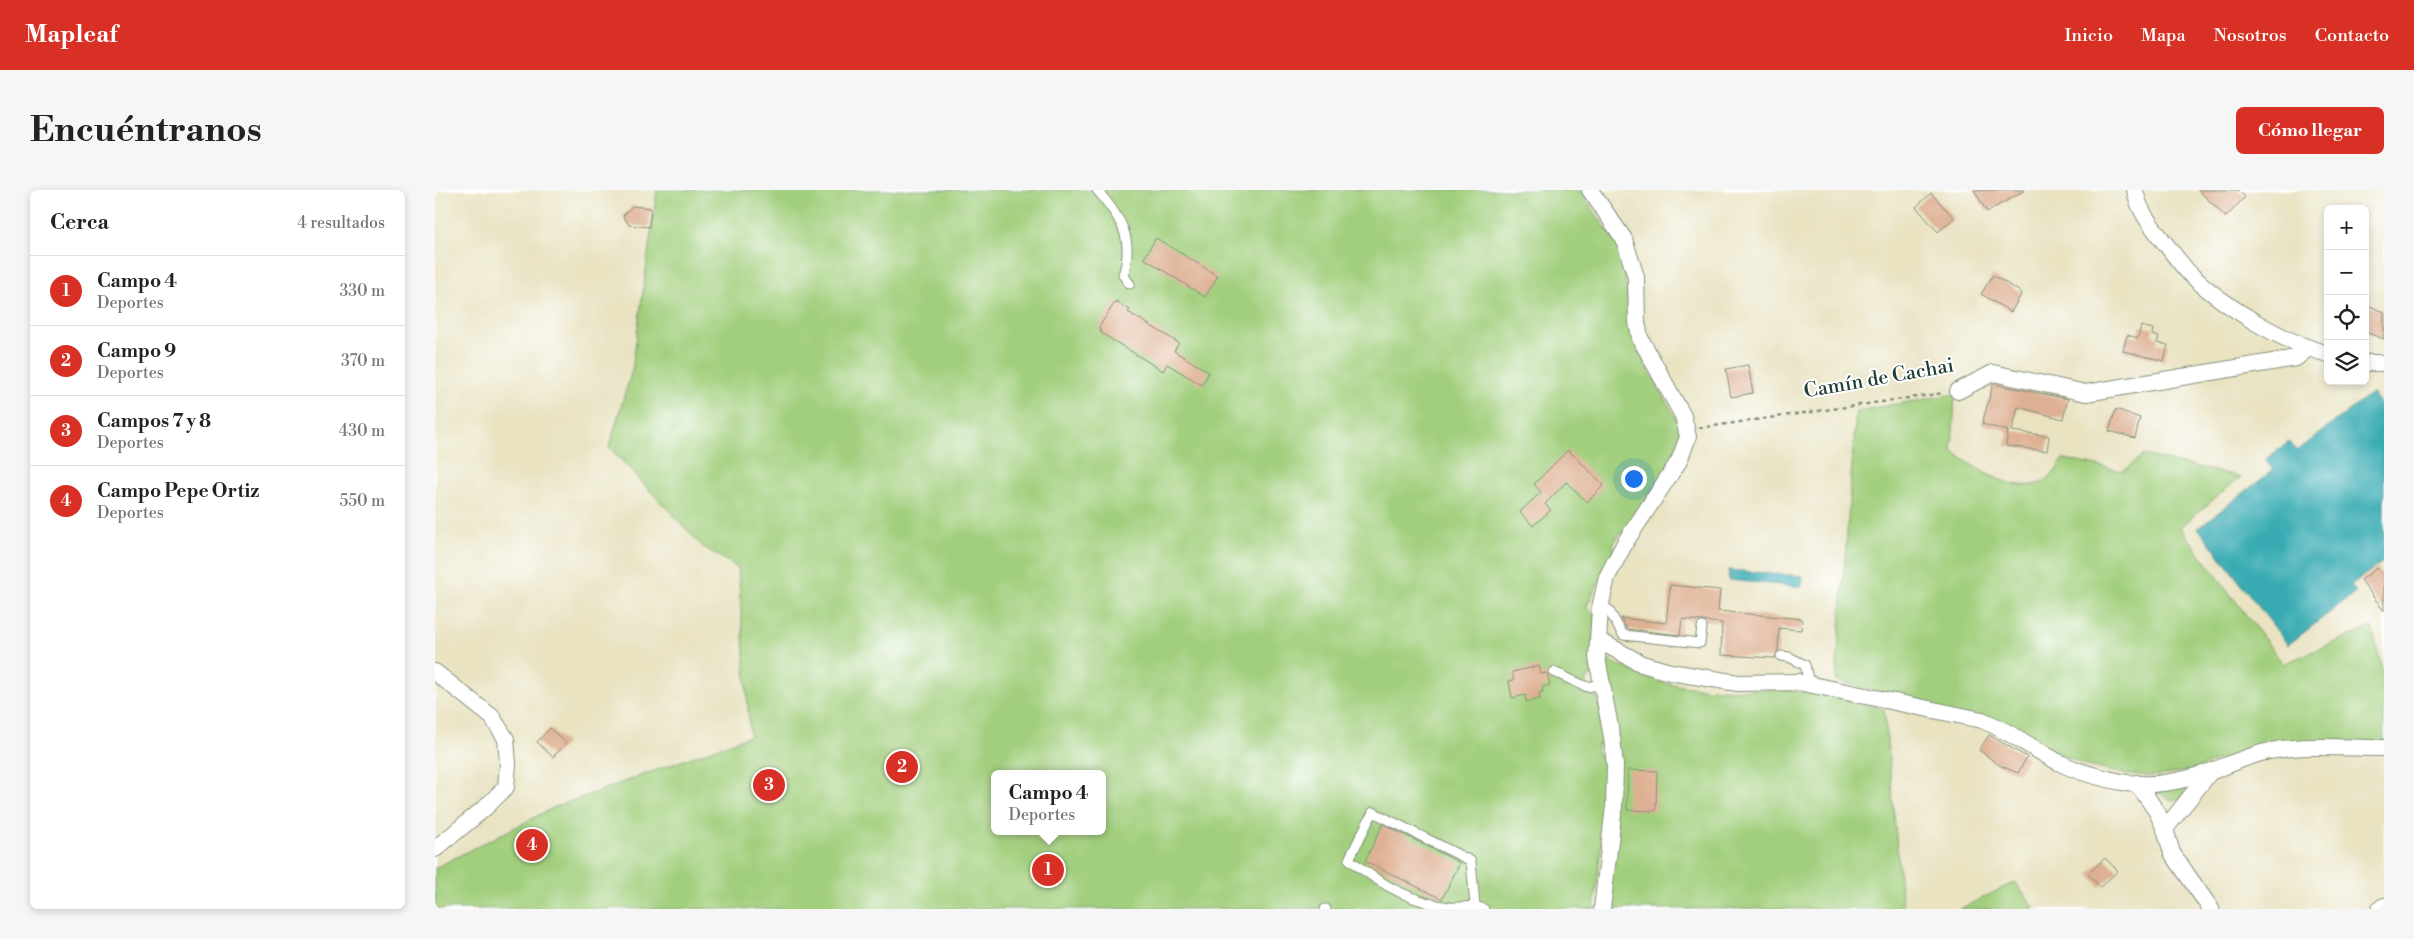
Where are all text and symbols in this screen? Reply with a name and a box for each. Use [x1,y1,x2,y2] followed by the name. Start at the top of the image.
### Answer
[25,20,118,50] text: Mapleaf
[2064,24,2113,47] text: Inicio
[2141,24,2186,47] text: Mapa
[2214,24,2287,47] text: Nosotros
[2315,24,2389,47] text: Contacto
[2236,107,2384,154] button: Cómo llegar
[30,109,262,152] text: Encuéntranos
[2324,205,2369,385] map controls
[2324,205,2369,250] button: +
[50,210,109,236] text: Cerca
[297,213,385,233] text: 4 resultados
[2324,250,2369,295] button: −
[97,269,177,293] text: Campo 4
[62,281,70,301] text: 1
[339,281,385,301] text: 330 m
[97,293,164,313] text: Deportes
[2324,295,2369,340] button: locate
[97,339,176,363] text: Campo 9
[2324,340,2369,385] button: layers
[61,351,71,371] text: 2
[341,351,385,371] text: 370 m
[1802,353,1956,405] street label: Camín de Cachai
[97,363,164,383] text: Deportes
[97,409,211,433] text: Campos 7 y 8
[61,421,71,441] text: 3
[339,421,385,441] text: 430 m
[97,433,164,453] text: Deportes
[1621,466,1647,492] your location
[97,479,259,503] text: Campo Pepe Ortiz
[61,491,71,511] text: 4
[339,491,385,511] text: 550 m
[97,503,164,523] text: Deportes
[886,748,918,786] pin: 2
[753,766,785,804] pin: 3
[991,770,1106,835] popup
[1009,781,1088,805] text: Campo 4
[1009,805,1075,825] text: Deportes
[516,826,548,864] pin: 4
[1032,851,1064,889] pin: 1

